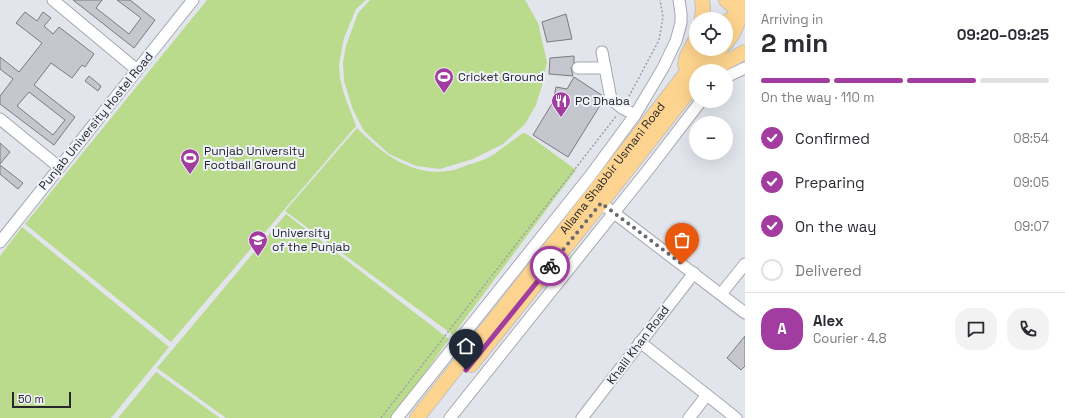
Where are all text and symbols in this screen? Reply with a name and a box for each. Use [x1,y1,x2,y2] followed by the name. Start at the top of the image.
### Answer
[761,11,823,28] text: Arriving in
[689,12,733,160] map controls
[689,12,733,56] button: locate
[957,25,1049,44] text: 09:20–09:25
[761,26,828,60] text: 2 min
[35,49,157,193] street label: Punjab University Hostel Road
[689,64,733,108] button: +
[433,66,455,94] sports icon: Cricket Ground
[458,69,544,85] place label: Cricket Ground
[761,89,874,106] text: On the way · 110 m
[550,90,572,118] restaurant icon: PC Dhaba
[575,93,630,109] place label: PC Dhaba
[556,99,669,238] street label: Allama Shabbir Usmani Road
[689,116,733,160] button: −
[761,127,783,149] icon: check
[795,129,870,148] text: Confirmed
[1013,130,1049,147] text: 08:54
[204,143,305,173] place label: Punjab University Football Ground
[179,147,201,175] sports icon: Punjab University Football Ground
[761,171,783,193] icon: check
[795,173,865,192] text: Preparing
[1013,174,1049,191] text: 09:05
[761,215,783,237] icon: check
[795,217,876,236] text: On the way
[1014,218,1049,235] text: 09:07
[665,223,699,264] pin
[272,225,350,255] place label: University of the Punjab
[247,229,269,257] school or university icon: University of the Punjab
[671,229,693,251] icon: bag
[530,246,570,286] courier
[539,255,561,277] icon: bike
[795,261,862,280] text: Delivered
[603,302,673,388] street label: Khalil Khan Road
[955,308,997,350] button: chat
[1007,308,1049,350] button: phone
[813,311,844,330] text: Alex
[777,319,787,338] text: A
[449,329,483,370] pin
[813,330,887,347] text: Courier · 4.8
[455,335,477,357] icon: home
[12,390,71,409] scale bar
[18,392,44,406] text: 50 m

